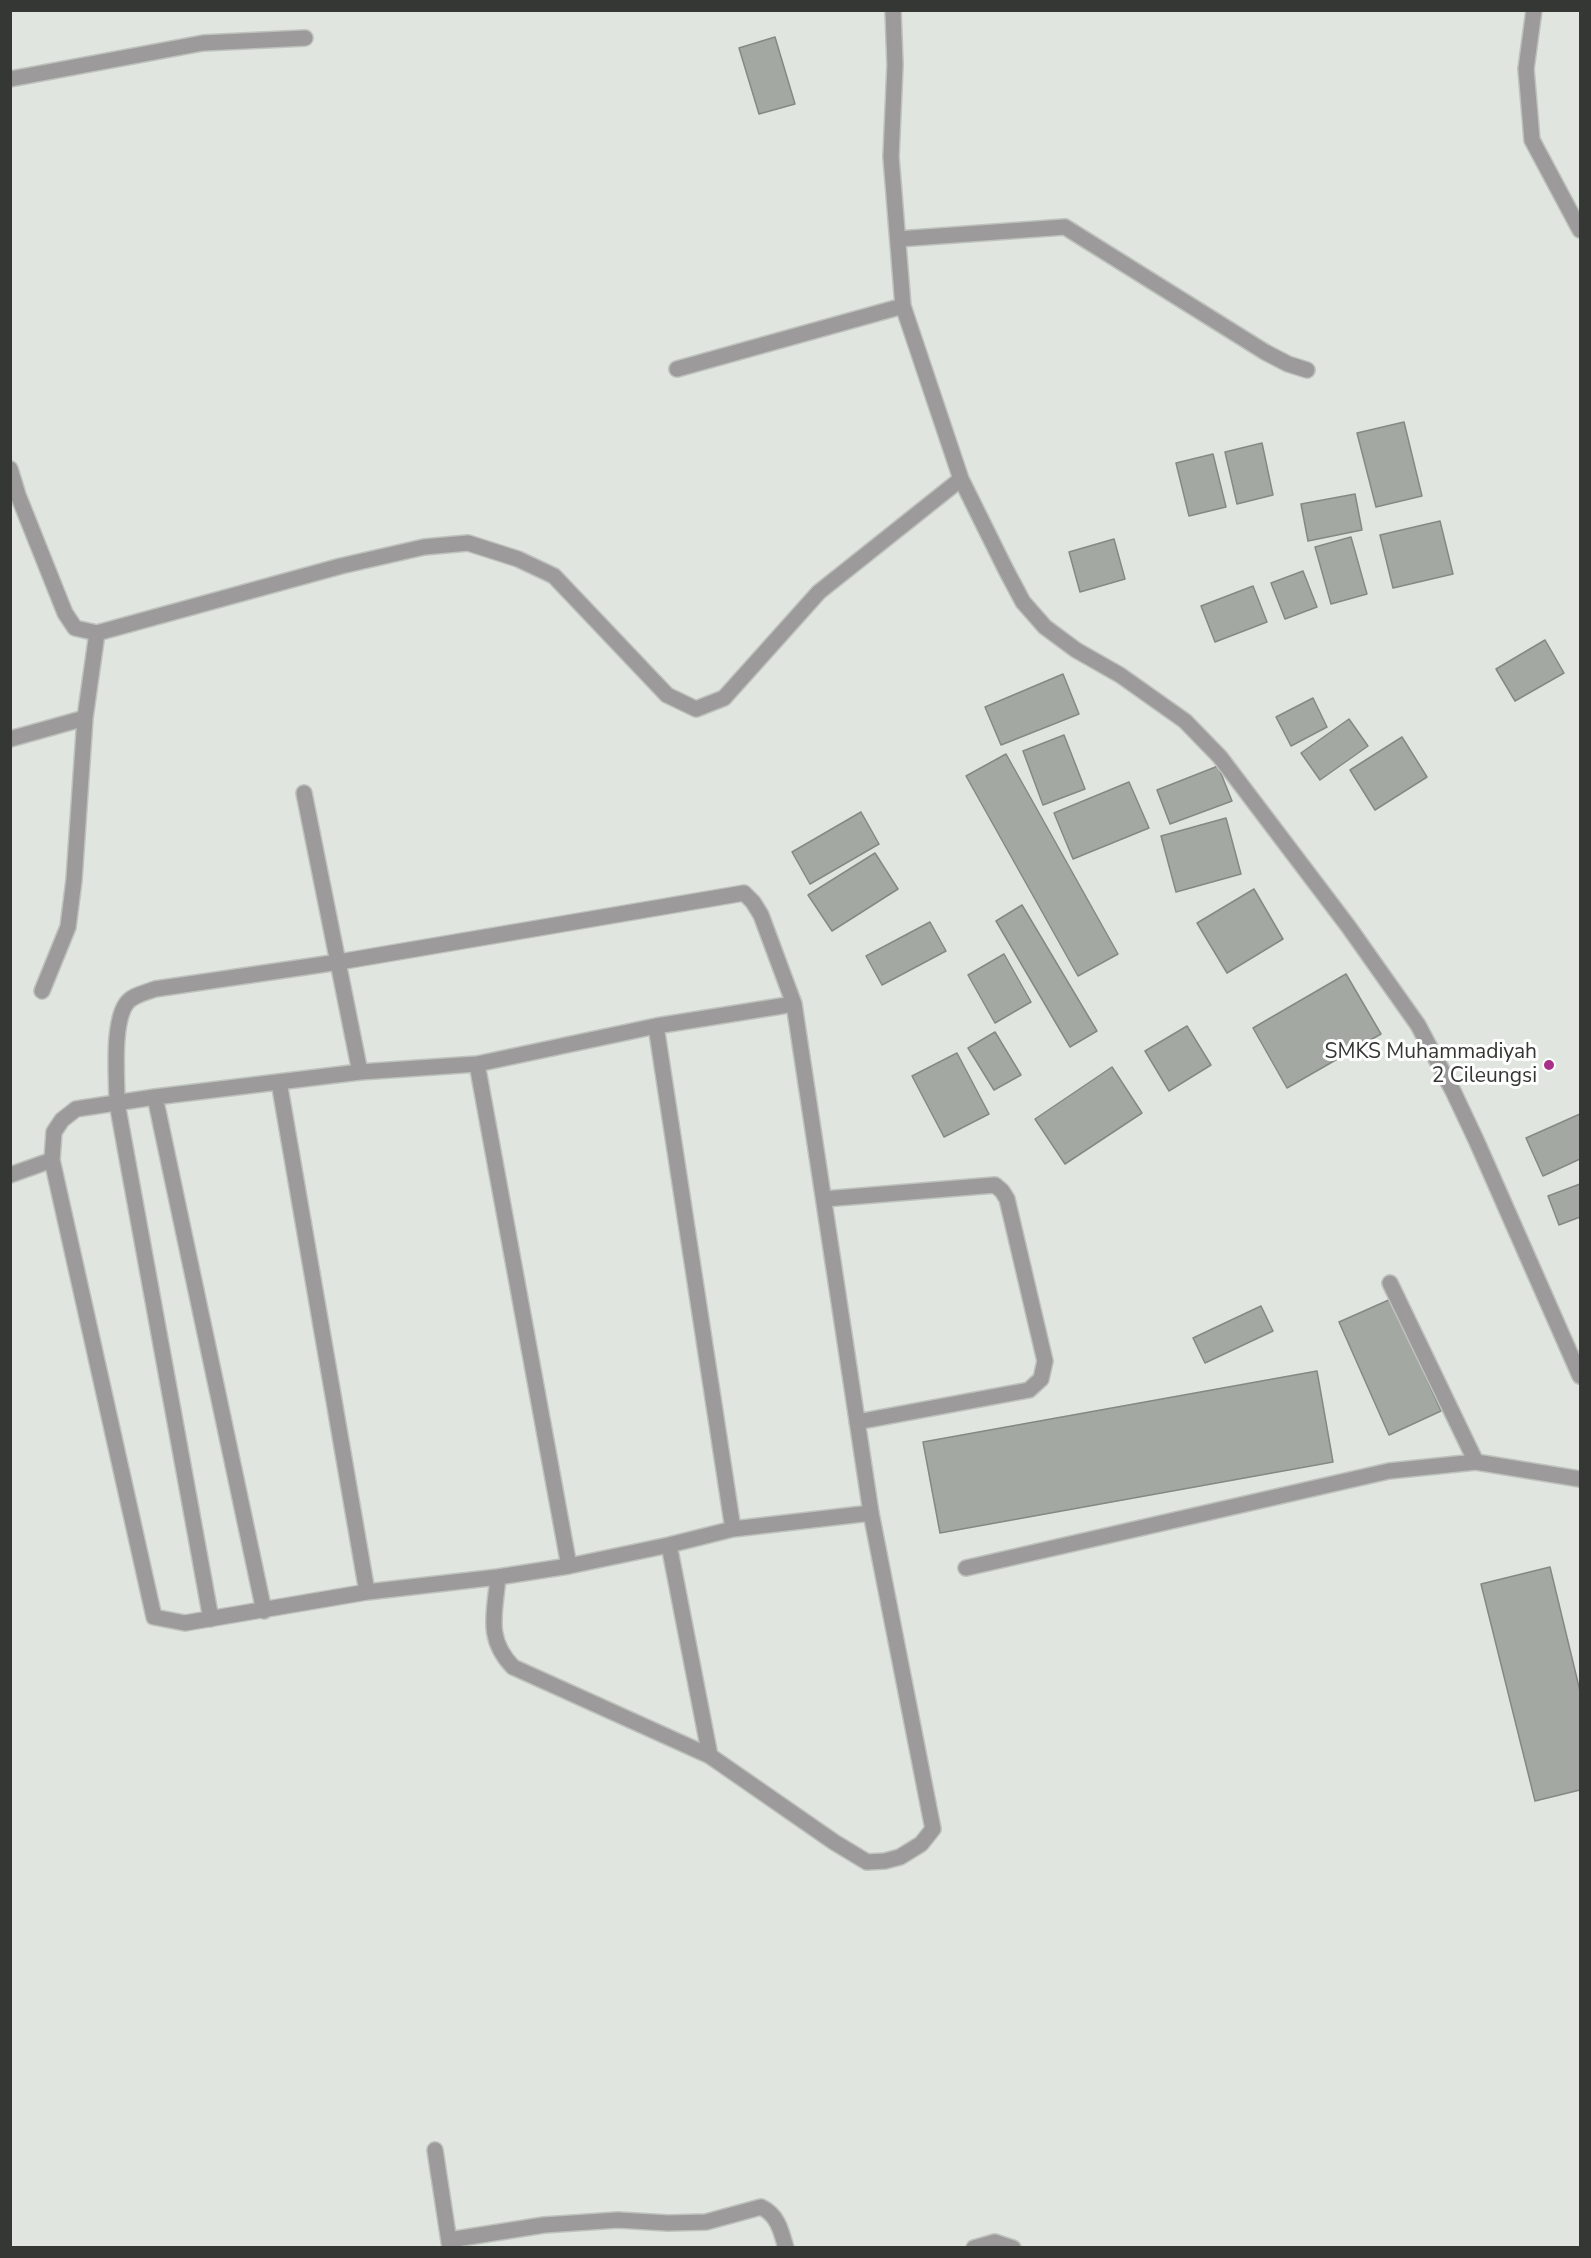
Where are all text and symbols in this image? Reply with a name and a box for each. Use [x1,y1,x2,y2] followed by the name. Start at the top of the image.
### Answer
[1325,1040,1537,1090] place label: SMKS Muhammadiyah 2 Cileungsi
[1542,1058,1556,1072] marker: SMKS Muhammadiyah 2 Cileungsi

